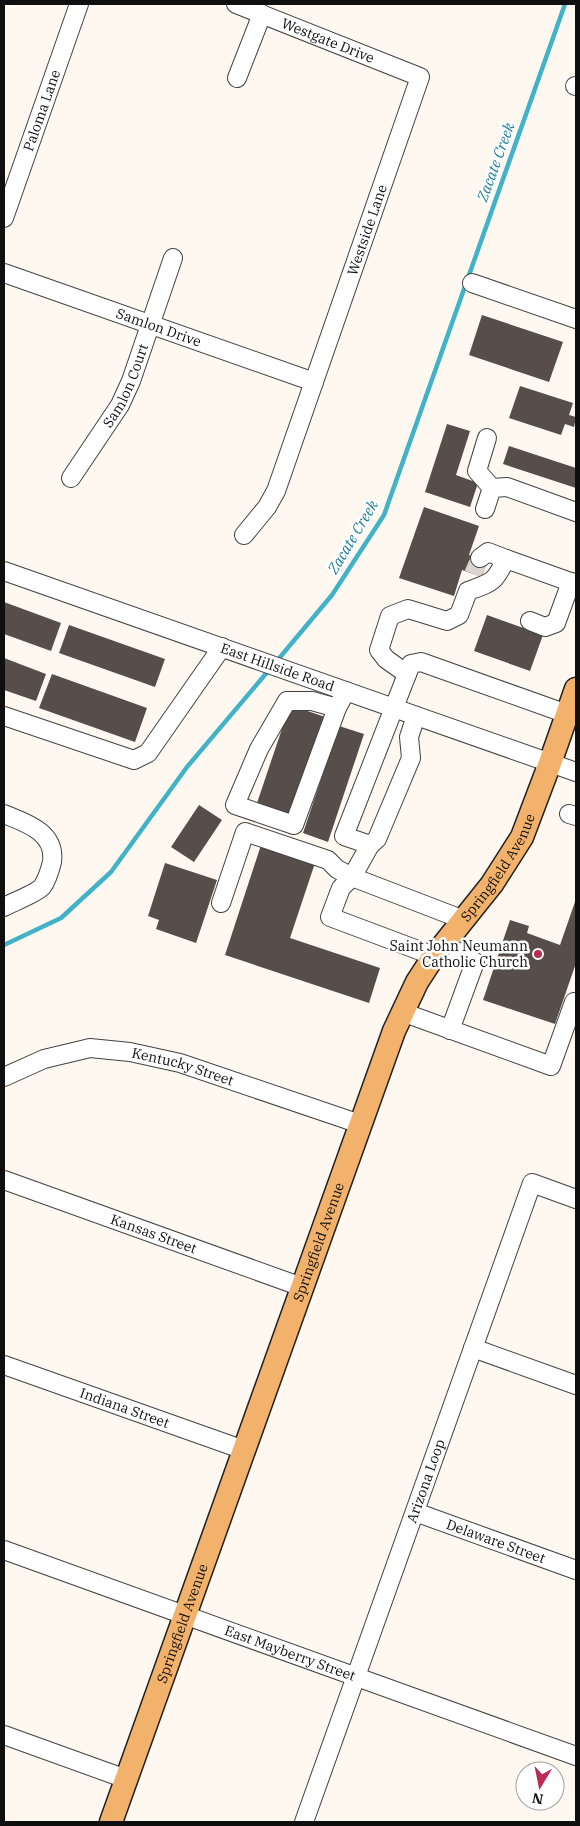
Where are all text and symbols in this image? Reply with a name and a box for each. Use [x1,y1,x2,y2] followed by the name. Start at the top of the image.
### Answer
[279,14,377,67] street label: Westgate Drive
[19,67,64,154] street label: Paloma Lane
[472,120,519,205] water label: Zacate Creek
[343,182,391,278] street label: Westside Lane
[114,304,204,351] street label: Samlon Drive
[99,341,152,431] street label: Samlon Court
[323,496,382,578] water label: Zacate Creek
[218,639,337,696] street label: East Hillside Road
[457,811,539,925] street label: Springfield Avenue
[390,937,528,971] place label: Saint John Neumann Catholic Church
[532,948,544,960] marker: Saint John Neumann Catholic Church
[130,1044,236,1090] street label: Kentucky Street
[289,1180,348,1304] street label: Springfield Avenue
[108,1210,199,1257] street label: Kansas Street
[78,1384,172,1432] street label: Indiana Street
[402,1437,449,1525] street label: Arizona Loop
[444,1515,548,1567] street label: Delaware Street
[152,1561,212,1685] street label: Springfield Avenue
[222,1621,358,1685] street label: East Mayberry Street
[515,1761,565,1811] north arrow
[531,1789,545,1809] text: N

